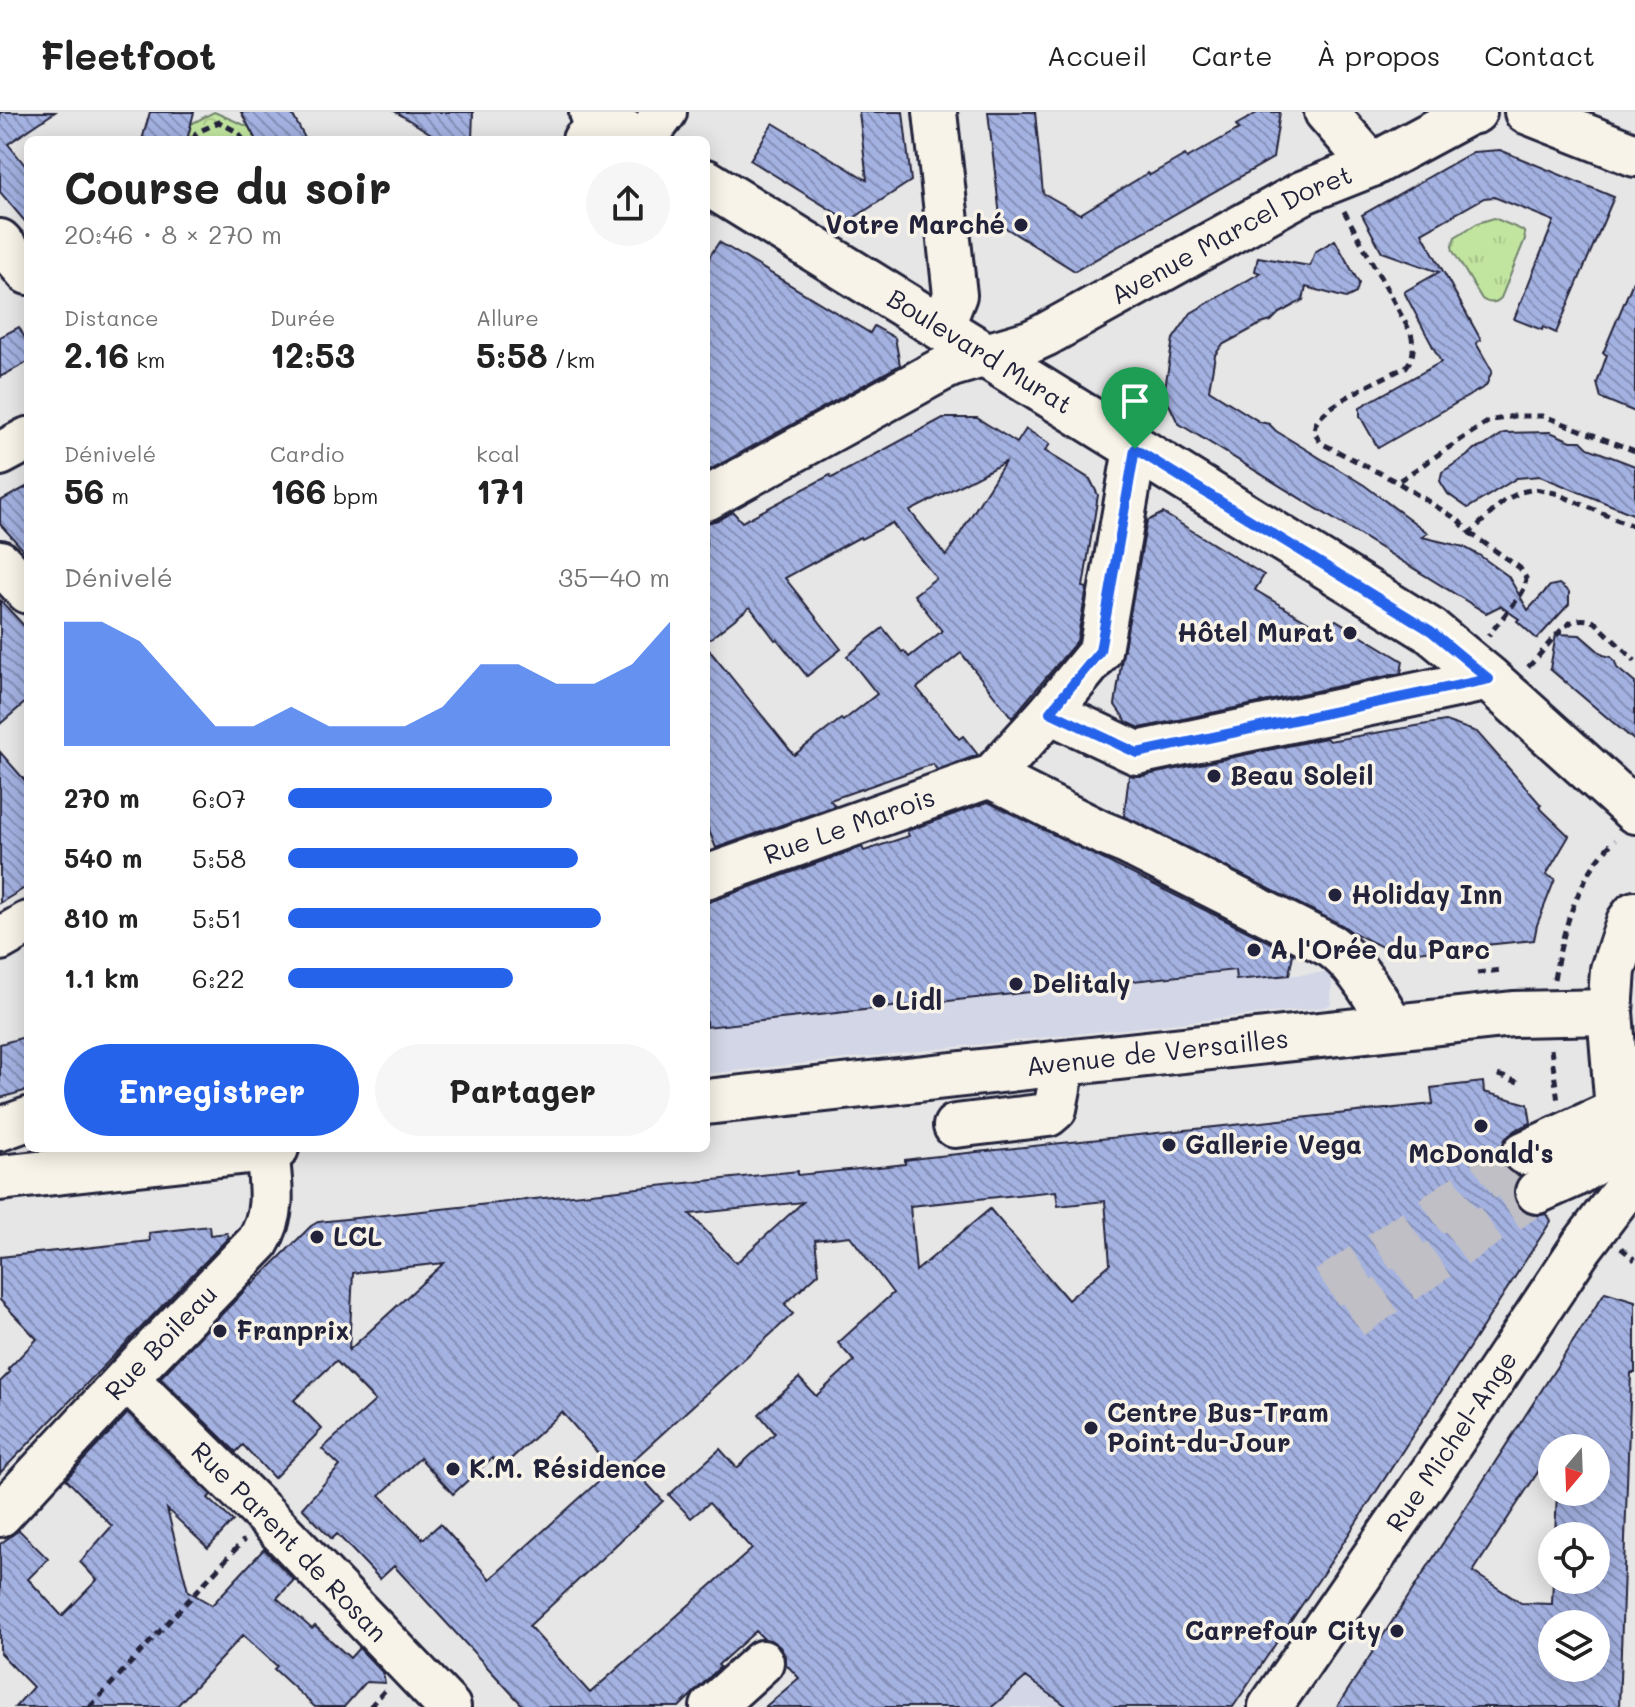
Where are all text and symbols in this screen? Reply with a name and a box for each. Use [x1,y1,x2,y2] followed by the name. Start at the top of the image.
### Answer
[40,30,216,80] text: Fleetfoot
[1047,37,1147,73] text: Accueil
[1191,37,1273,73] text: Carte
[1317,37,1440,73] text: À propos
[1484,37,1595,73] text: Contact
[1104,157,1357,311] street label: Avenue Marcel Doret
[64,158,391,215] text: Course du soir
[586,162,670,246] button: share
[825,207,1005,241] place label: Votre Marché
[1012,216,1030,234] marker: Votre Marché
[64,217,282,251] text: 20:46 · 8 × 270 m
[881,280,1079,421] street label: Boulevard Murat
[64,303,159,332] text: Distance
[270,303,335,332] text: Durée
[476,303,539,332] text: Allure
[64,332,129,377] text: 2.16
[270,332,355,377] text: 12:53
[476,332,548,377] text: 5:58
[129,345,165,374] text: km
[548,345,595,374] text: /km
[1101,367,1169,449] pin
[1113,379,1157,423] icon: arrive
[64,439,156,468] text: Dénivelé
[270,439,344,468] text: Cardio
[476,439,520,468] text: kcal
[64,468,104,513] text: 56
[270,468,326,513] text: 166
[476,468,525,513] text: 171
[104,481,129,510] text: m
[326,481,378,510] text: bpm
[64,560,173,594] text: Dénivelé
[558,560,670,594] text: 35–40 m
[1177,615,1334,649] place label: Hôtel Murat
[1341,624,1359,642] marker: Hôtel Murat
[1230,758,1374,792] place label: Beau Soleil
[1205,767,1223,785] marker: Beau Soleil
[759,779,939,871] street label: Rue Le Marois
[64,781,140,815] text: 270 m
[192,781,246,815] text: 6:07
[64,841,142,875] text: 540 m
[192,841,246,875] text: 5:58
[1351,877,1503,911] place label: Holiday Inn
[1326,886,1344,904] marker: Holiday Inn
[64,901,138,935] text: 810 m
[192,901,242,935] text: 5:51
[1270,932,1490,966] place label: A l'Orée du Parc
[1245,941,1263,959] marker: A l'Orée du Parc
[64,961,139,995] text: 1.1 km
[192,961,245,995] text: 6:22
[1032,966,1131,1000] place label: Delitaly
[1007,975,1025,993] marker: Delitaly
[895,983,942,1017] place label: Lidl
[870,992,888,1010] marker: Lidl
[1024,1021,1290,1083] street label: Avenue de Versailles
[64,1044,359,1136] button: Enregistrer
[375,1044,670,1136] button: Partager
[1472,1117,1490,1135] marker: McDonald's
[1185,1127,1362,1161] place label: Gallerie Vega
[1160,1136,1178,1154] marker: Gallerie Vega
[1408,1136,1554,1170] place label: McDonald's
[333,1219,382,1253] place label: LCL
[308,1228,326,1246] marker: LCL
[97,1277,224,1407] street label: Rue Boileau
[236,1313,350,1347] place label: Franprix
[211,1322,229,1340] marker: Franprix
[1378,1344,1524,1538] street label: Rue Michel-Ange
[1107,1395,1329,1459] place label: Centre Bus-Tram Point-du-Jour
[1082,1419,1100,1437] marker: Centre Bus-Tram Point-du-Jour
[184,1434,395,1649] street label: Rue Parent de Rosan
[1538,1434,1610,1506] north arrow
[1538,1434,1610,1682] map controls
[469,1451,666,1485] place label: K.M. Résidence
[444,1460,462,1478] marker: K.M. Résidence
[1538,1522,1610,1594] button: locate
[1538,1610,1610,1682] button: layers
[1185,1613,1381,1647] place label: Carrefour City
[1388,1622,1406,1640] marker: Carrefour City

